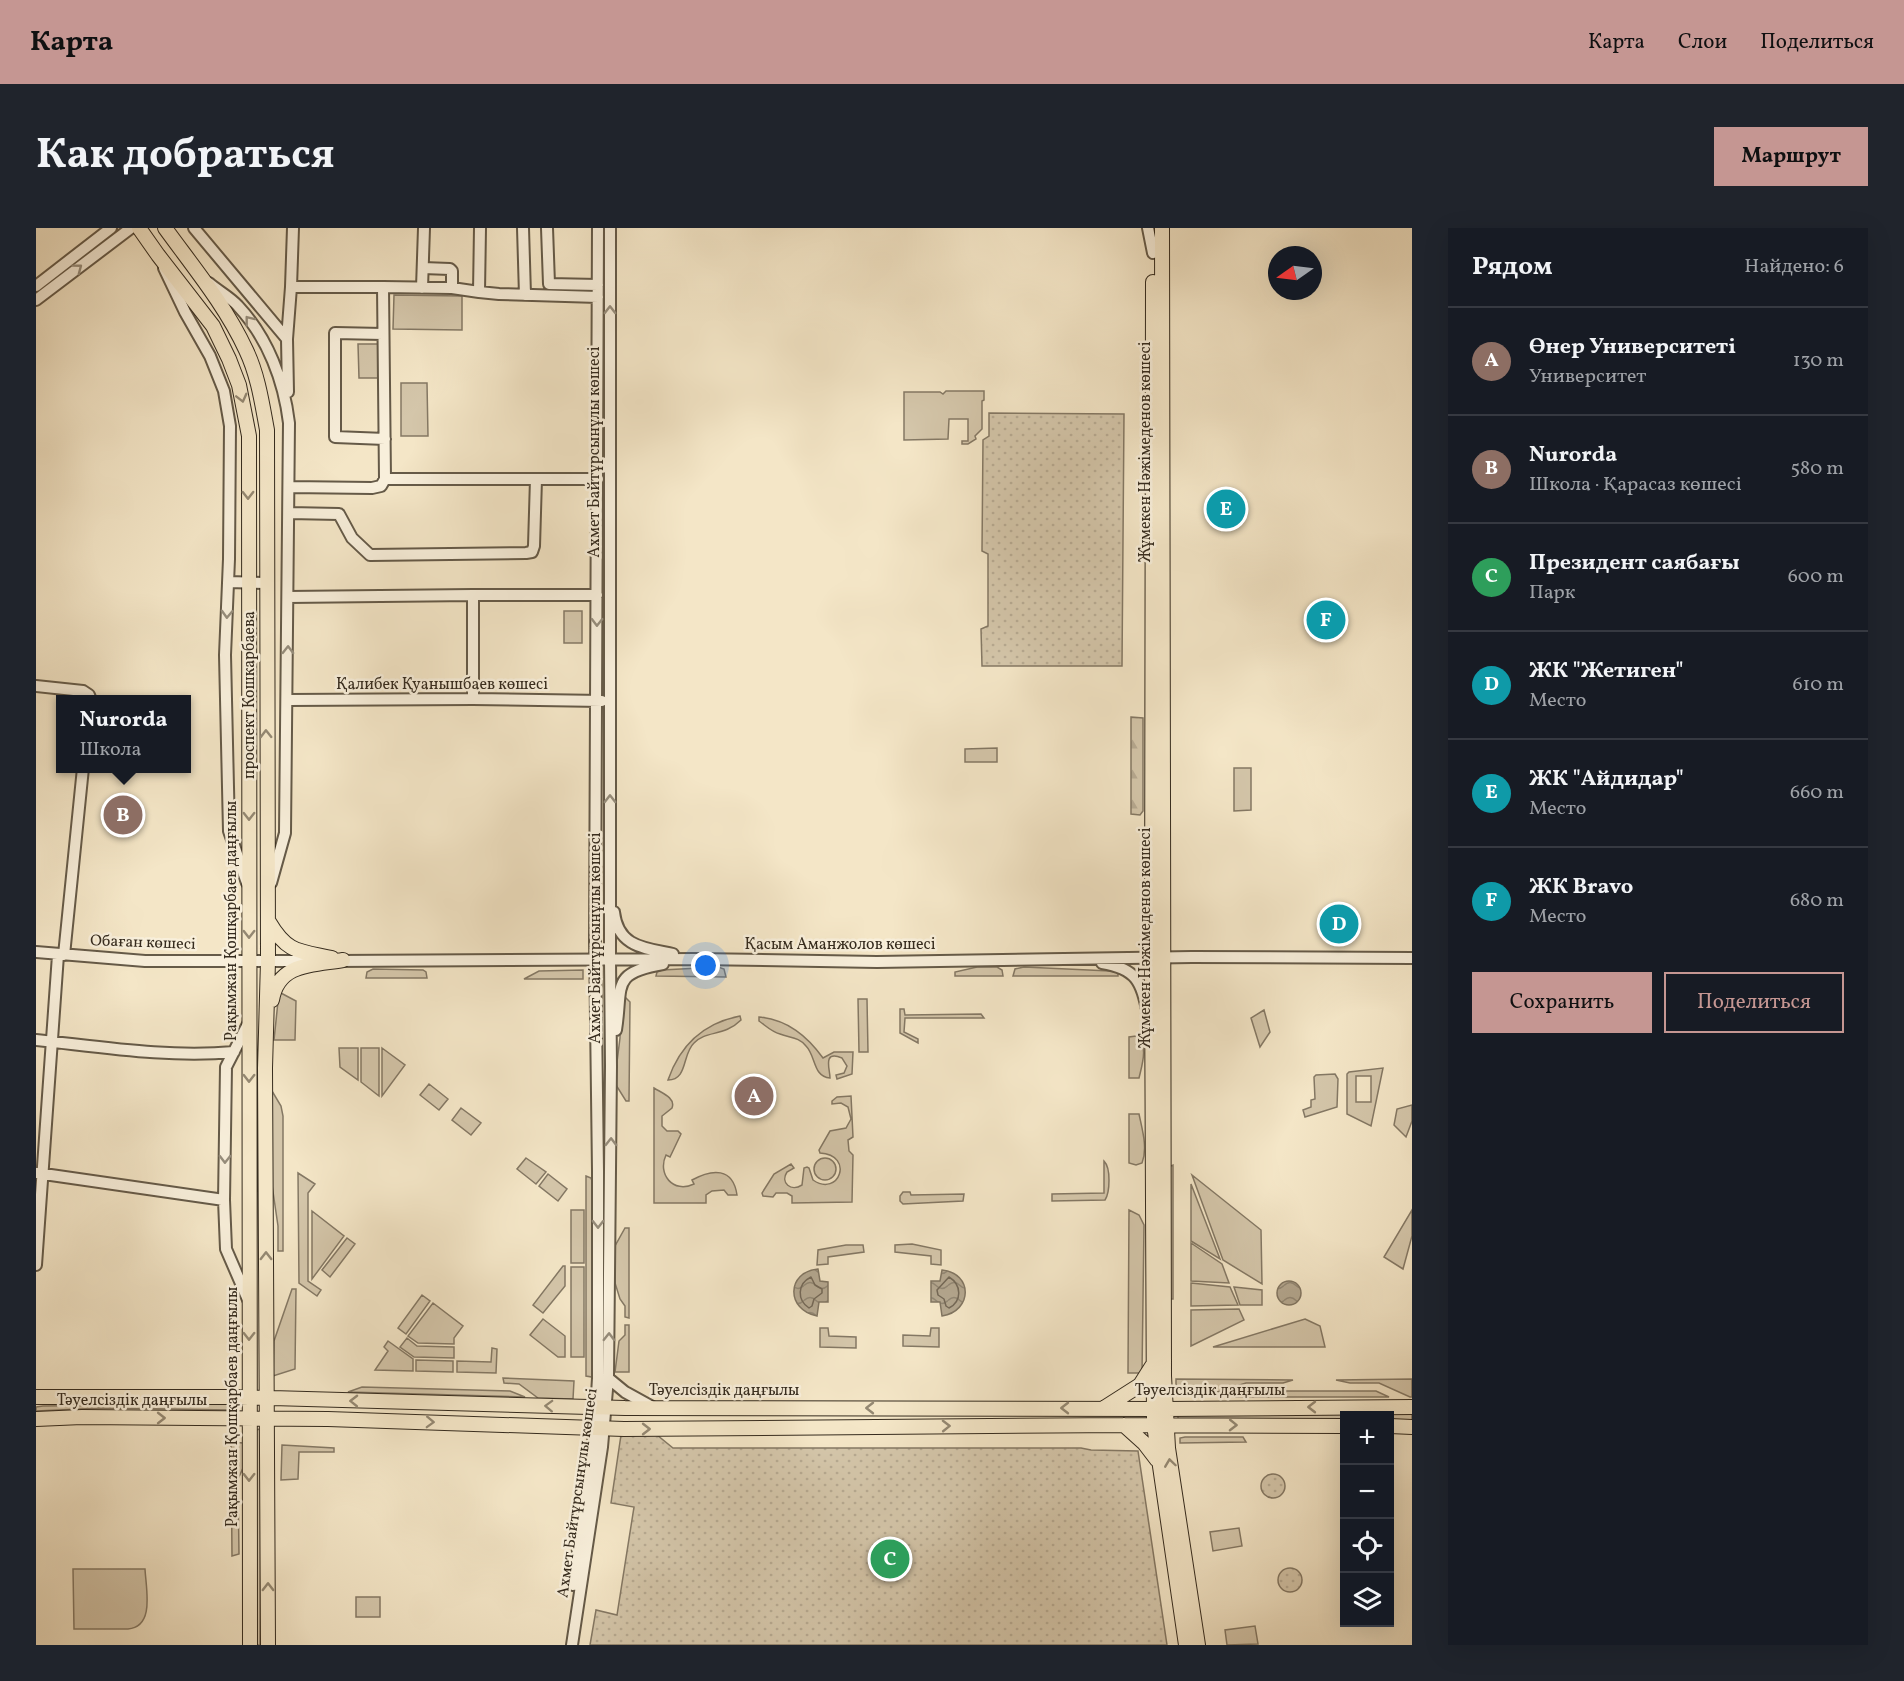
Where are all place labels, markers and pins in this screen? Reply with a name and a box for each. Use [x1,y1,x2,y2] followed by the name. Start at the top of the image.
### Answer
[1206,486,1246,532] pin: E
[1306,598,1346,642] pin: F
[104,792,142,838] pin: B
[1320,902,1358,946] pin: D
[734,1074,774,1118] pin: A
[870,1536,910,1582] pin: C

